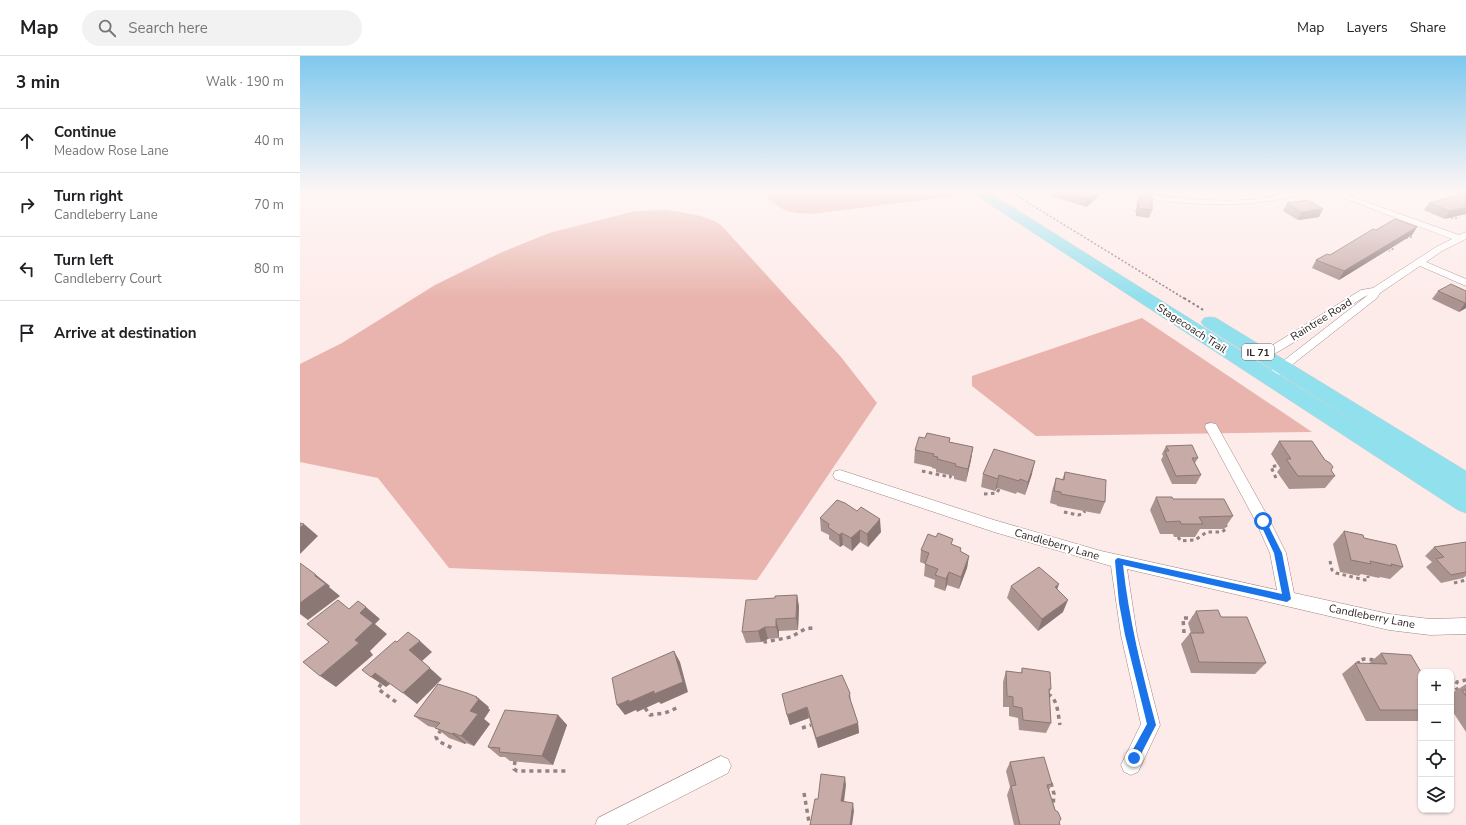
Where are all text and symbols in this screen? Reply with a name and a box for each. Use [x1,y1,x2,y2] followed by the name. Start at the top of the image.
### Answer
[82,10,362,46] search box
[20,15,58,41] text: Map
[96,17,118,39] icon: search
[128,18,208,38] text: Search here
[1297,18,1324,37] text: Map
[1346,18,1388,37] text: Layers
[1410,18,1446,37] text: Share
[16,71,60,94] text: 3 min
[206,73,284,91] text: Walk · 190 m
[54,122,116,142] text: Continue
[16,130,38,152] icon: ahead
[254,132,284,150] text: 40 m
[54,142,168,160] text: Meadow Rose Lane
[54,186,123,206] text: Turn right
[16,194,38,216] icon: right
[254,196,284,214] text: 70 m
[54,206,158,224] text: Candleberry Lane
[54,250,113,270] text: Turn left
[16,258,38,280] icon: left
[254,260,284,278] text: 80 m
[54,270,162,288] text: Candleberry Court
[1288,295,1355,344] street label: Raintree Road
[1154,300,1230,357] street label: Stagecoach Trail
[16,322,38,344] icon: arrive
[54,323,197,343] text: Arrive at destination
[1242,344,1274,360] road number: IL 71
[1254,512,1272,530] route start
[1013,525,1101,564] street label: Candleberry Lane
[1327,601,1416,632] street label: Candleberry Lane
[1418,669,1454,813] map controls
[1418,669,1454,705] button: +
[1418,705,1454,741] button: −
[1418,741,1454,777] button: locate
[1125,749,1143,767] route end
[1418,777,1454,813] button: layers

